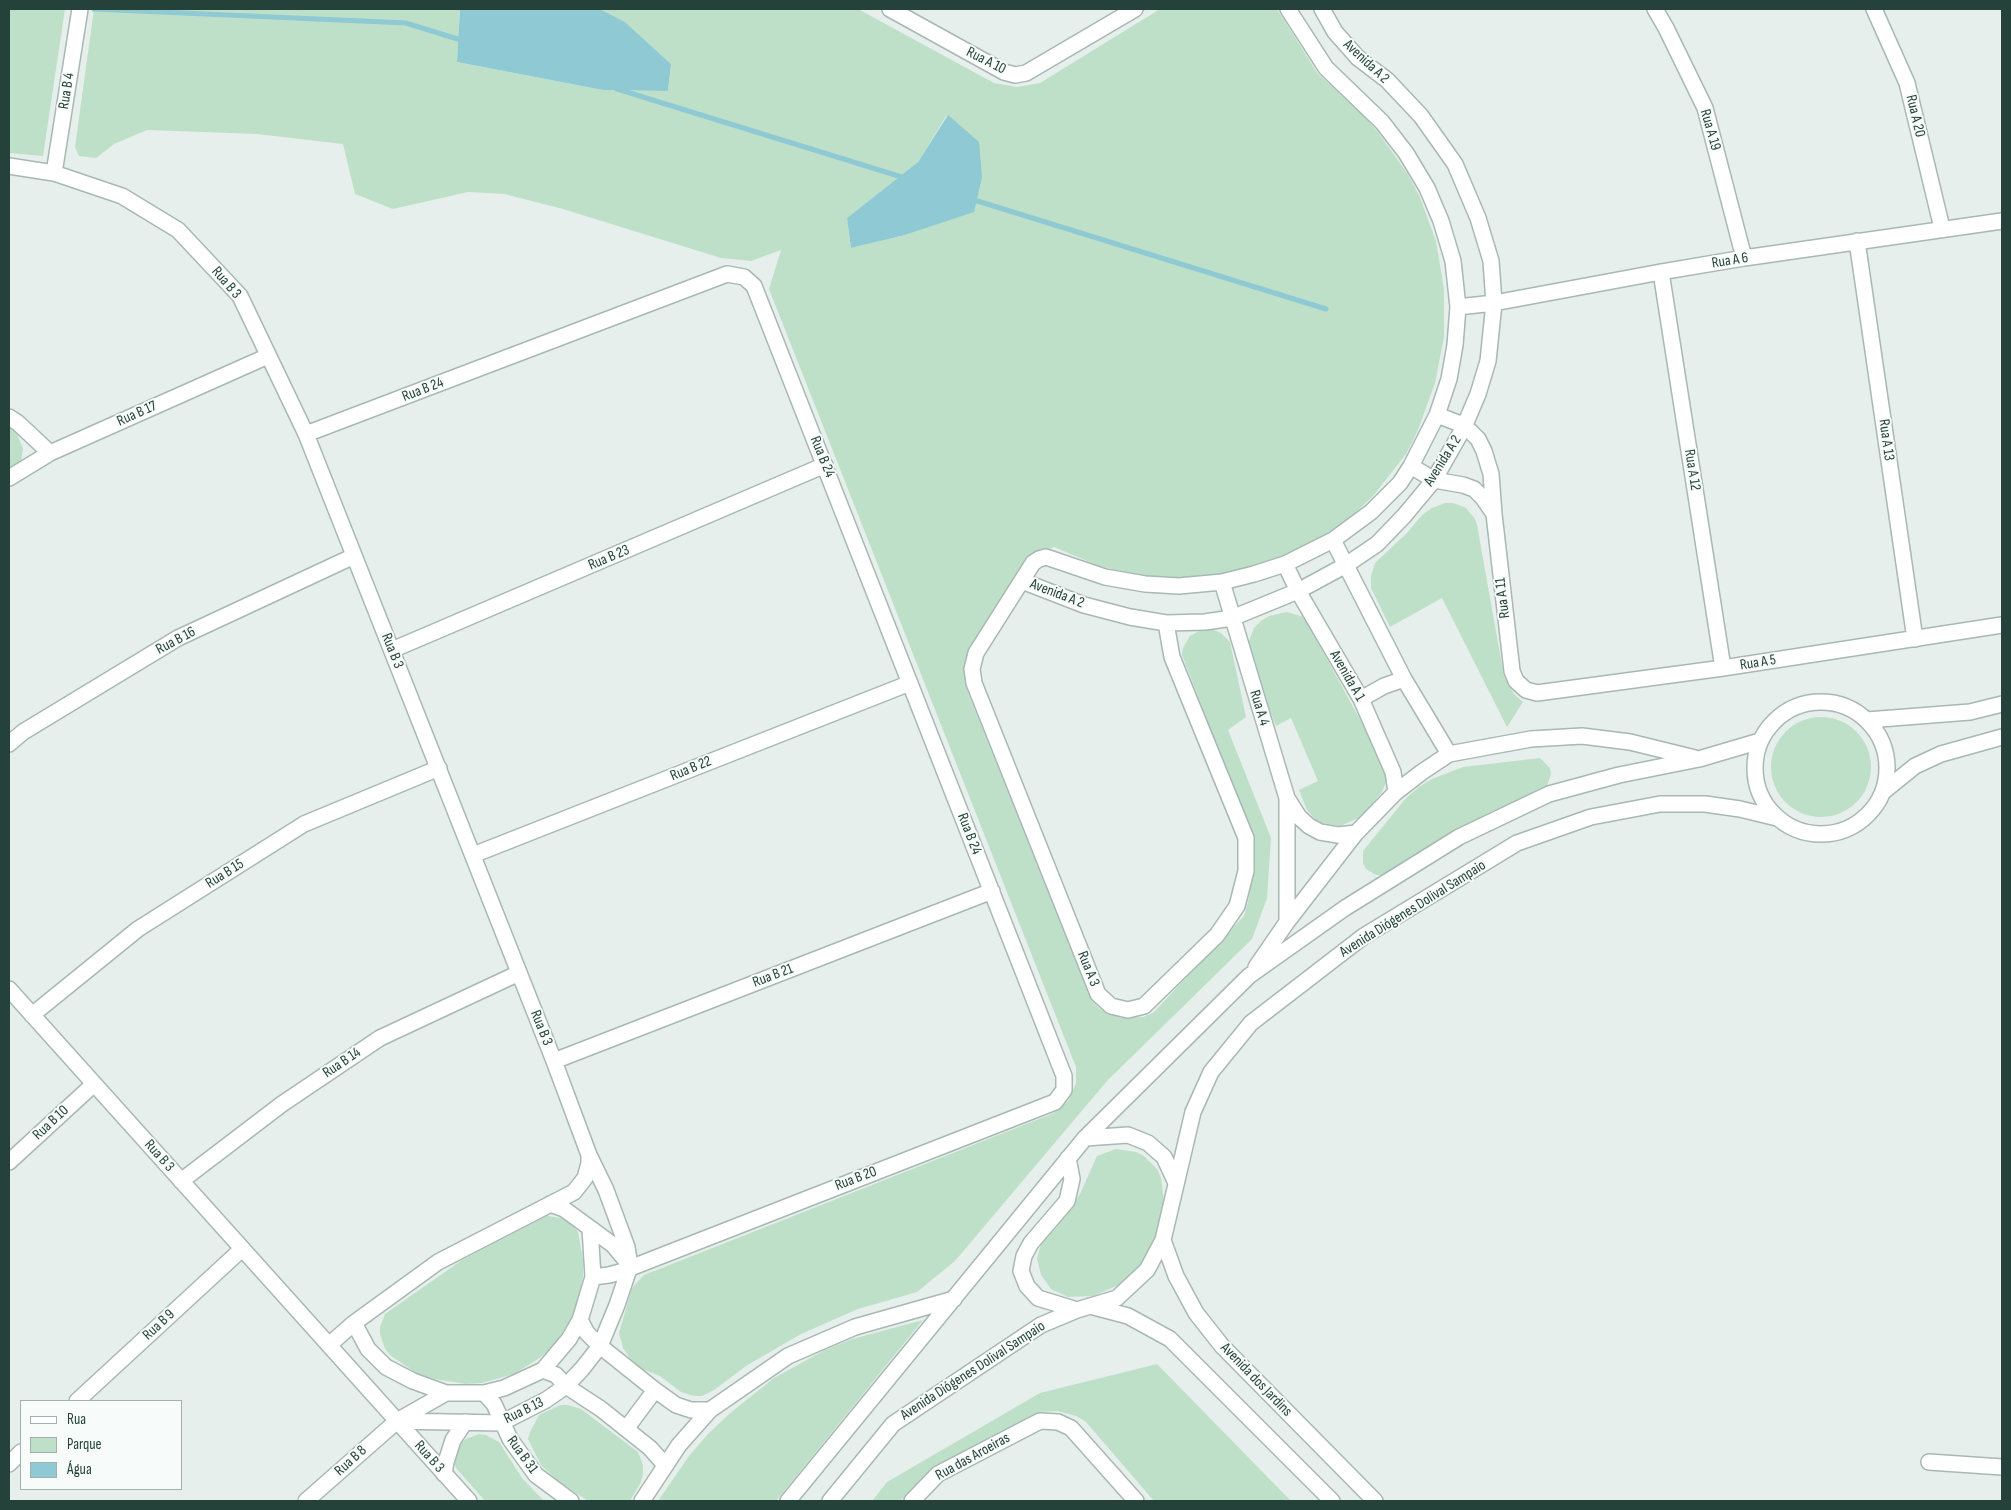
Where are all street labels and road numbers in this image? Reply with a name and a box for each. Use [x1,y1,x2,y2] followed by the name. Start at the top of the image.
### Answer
[1339,36,1393,88] street label: Avenida A 2
[963,43,1009,79] street label: Rua A 10
[55,71,79,111] street label: Rua B 4
[1901,93,1929,139] street label: Rua A 20
[1696,107,1724,153] street label: Rua A 19
[1710,249,1750,273] street label: Rua A 6
[207,263,245,303] street label: Rua B 3
[400,374,446,406] street label: Rua B 24
[114,397,160,431] street label: Rua B 17
[1874,418,1898,462] street label: Rua A 13
[1420,432,1466,490] street label: Avenida A 2
[806,434,838,480] street label: Rua B 24
[1680,448,1704,492] street label: Rua A 12
[586,541,632,575] street label: Rua B 23
[1027,575,1087,613] street label: Avenida A 2
[1492,577,1514,619] street label: Rua A 11
[153,623,199,659] street label: Rua B 16
[377,631,407,671] street label: Rua B 3
[1325,647,1369,705] street label: Avenida A 1
[1739,651,1777,675] street label: Rua A 5
[1245,688,1273,728] street label: Rua A 4
[668,753,714,785] street label: Rua B 22
[953,811,985,857] street label: Rua B 24
[203,855,247,893] street label: Rua B 15
[1337,857,1489,961] street label: Avenida Diógenes Dolival Sampaio
[1073,949,1103,989] street label: Rua A 3
[750,960,796,992] street label: Rua B 21
[526,1008,556,1048] street label: Rua B 3
[320,1044,364,1082] street label: Rua B 14
[29,1102,73,1144] street label: Rua B 10
[140,1136,178,1176] street label: Rua B 3
[833,1163,879,1195] street label: Rua B 20
[139,1306,179,1344] street label: Rua B 9
[897,1317,1049,1425] street label: Avenida Diógenes Dolival Sampaio
[1216,1339,1296,1421] street label: Avenida dos Jardins
[501,1394,547,1428] street label: Rua B 13
[933,1429,1013,1485] street label: Rua das Aroeiras
[502,1433,542,1477] street label: Rua B 31
[410,1437,448,1477] street label: Rua B 3
[331,1442,371,1480] street label: Rua B 8

